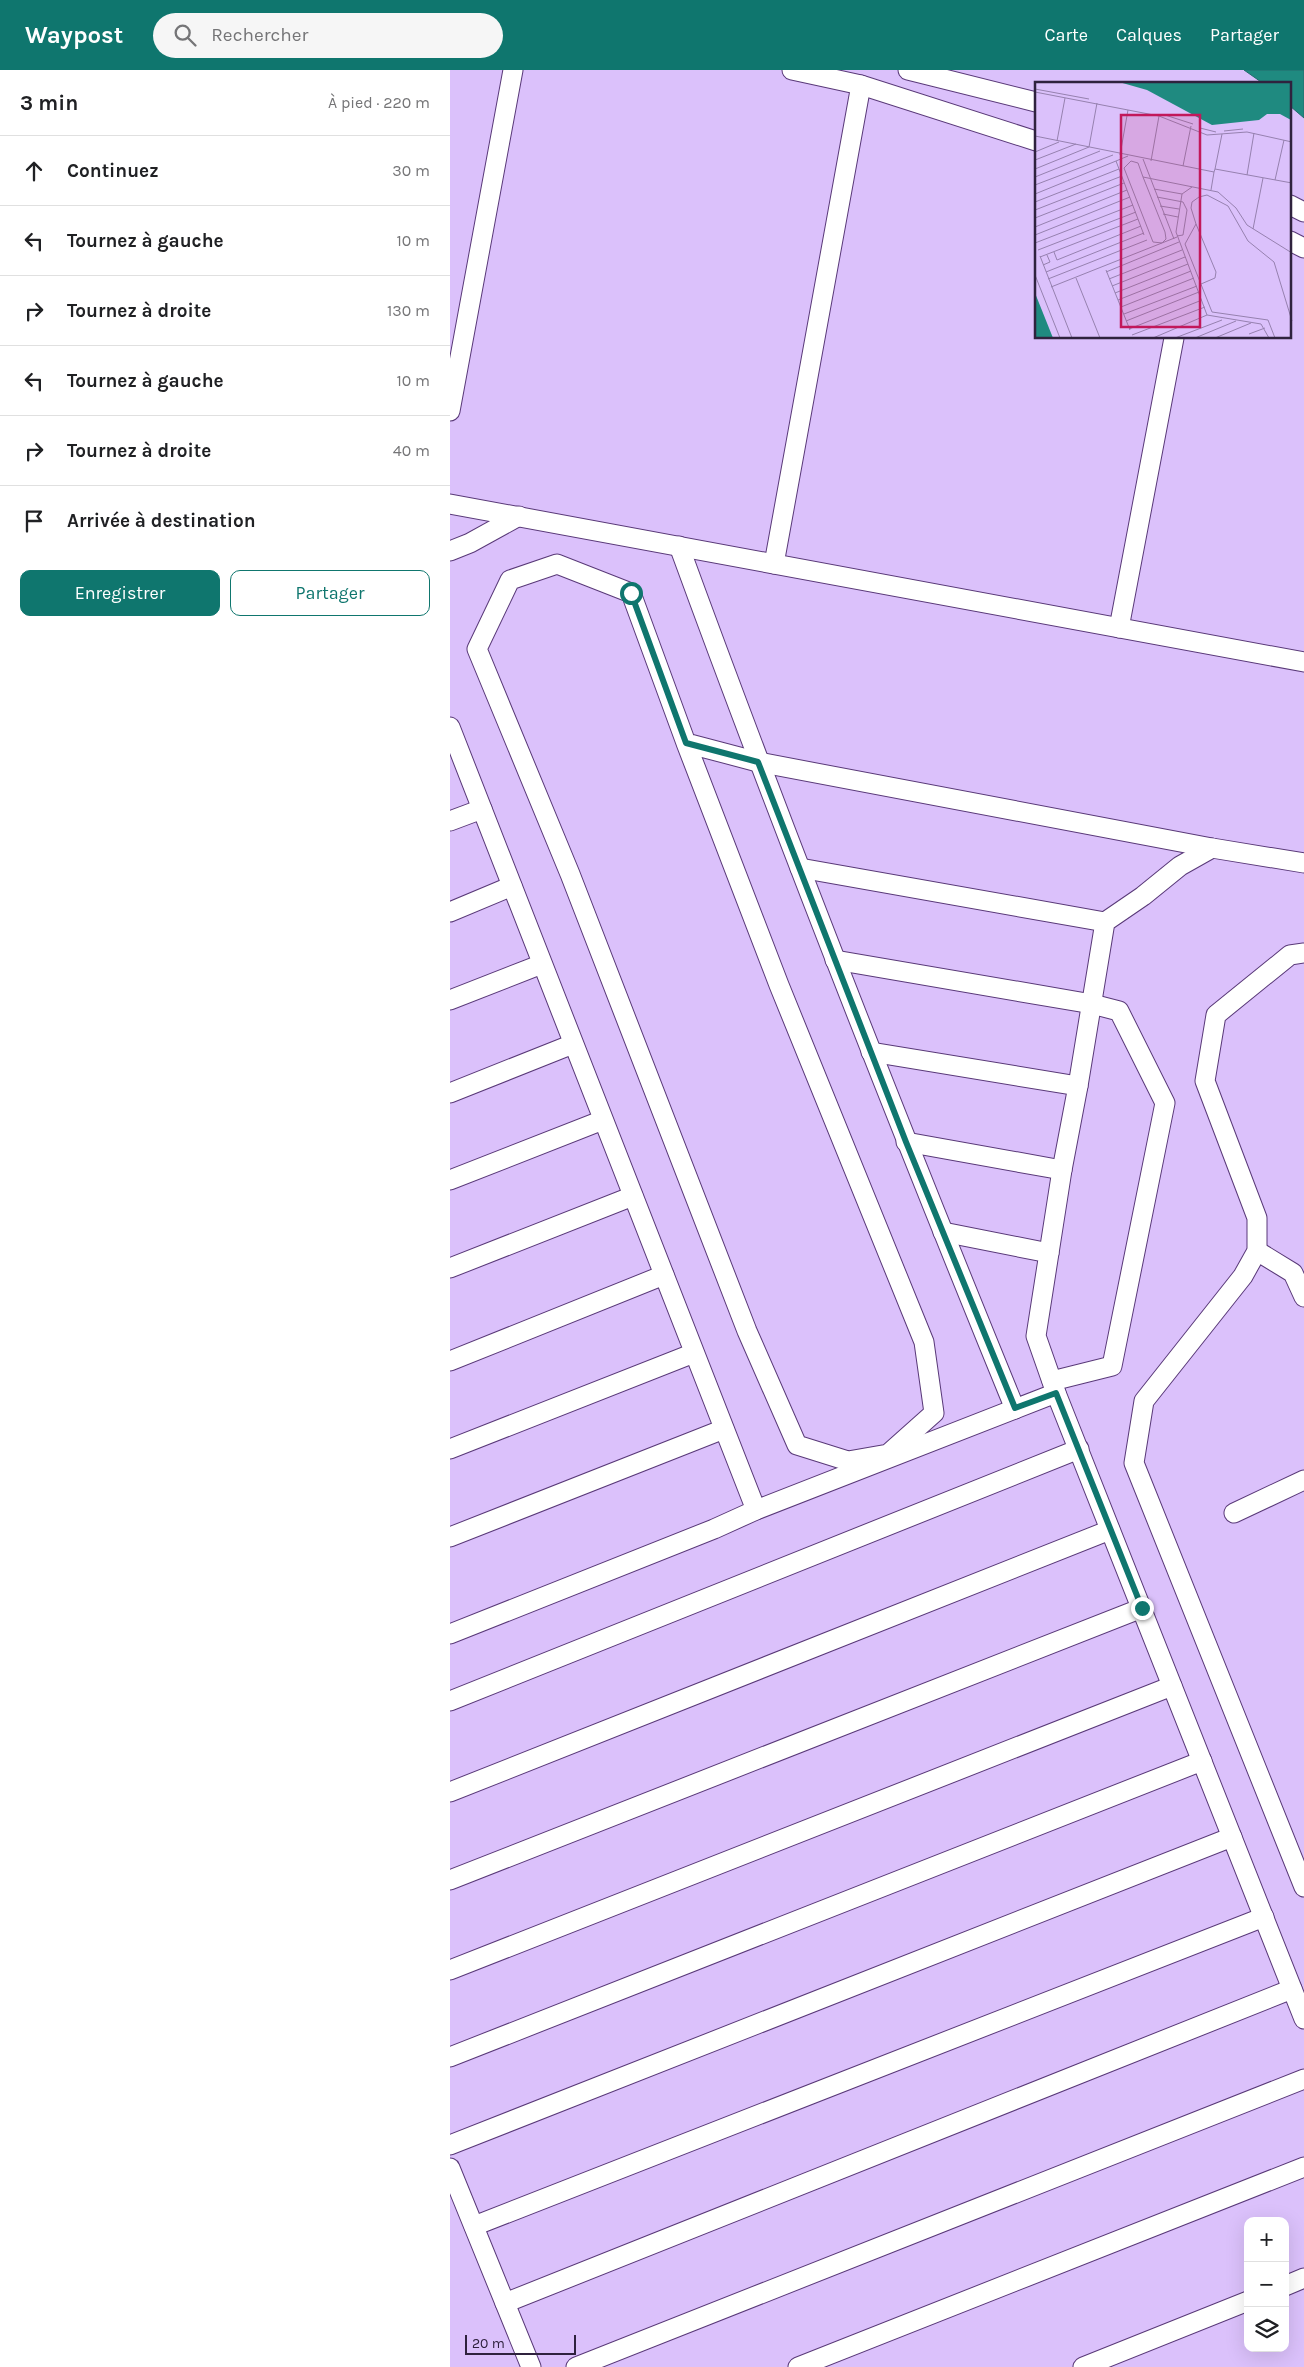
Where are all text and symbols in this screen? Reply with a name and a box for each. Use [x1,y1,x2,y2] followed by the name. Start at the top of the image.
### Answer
[153,13,503,58] search box
[25,21,123,49] text: Waypost
[171,21,199,49] icon: search
[211,24,308,46] text: Rechercher
[1044,24,1088,46] text: Carte
[1116,24,1182,46] text: Calques
[1210,24,1279,46] text: Partager
[1035,82,1292,339] inset map
[20,91,78,115] text: 3 min
[328,93,430,112] text: À pied · 220 m
[20,157,48,185] icon: ahead
[67,160,159,182] text: Continuez
[392,161,430,180] text: 30 m
[20,227,48,255] icon: left
[67,230,224,252] text: Tournez à gauche
[396,231,430,250] text: 10 m
[20,297,48,325] icon: right
[67,300,211,322] text: Tournez à droite
[387,301,430,320] text: 130 m
[20,367,48,395] icon: left
[67,370,224,392] text: Tournez à gauche
[396,371,430,390] text: 10 m
[20,437,48,465] icon: right
[67,440,211,462] text: Tournez à droite
[393,441,430,460] text: 40 m
[20,507,48,535] icon: arrive
[67,510,256,532] text: Arrivée à destination
[20,570,220,616] button: Enregistrer
[230,570,430,616] button: Partager
[620,582,643,605] route start
[1131,1597,1154,1620] route end
[1244,2217,1289,2352] map controls
[1244,2217,1289,2262] button: +
[1244,2262,1289,2307] button: −
[1244,2307,1289,2352] button: layers
[465,2332,576,2355] scale bar
[472,2335,505,2352] text: 20 m

